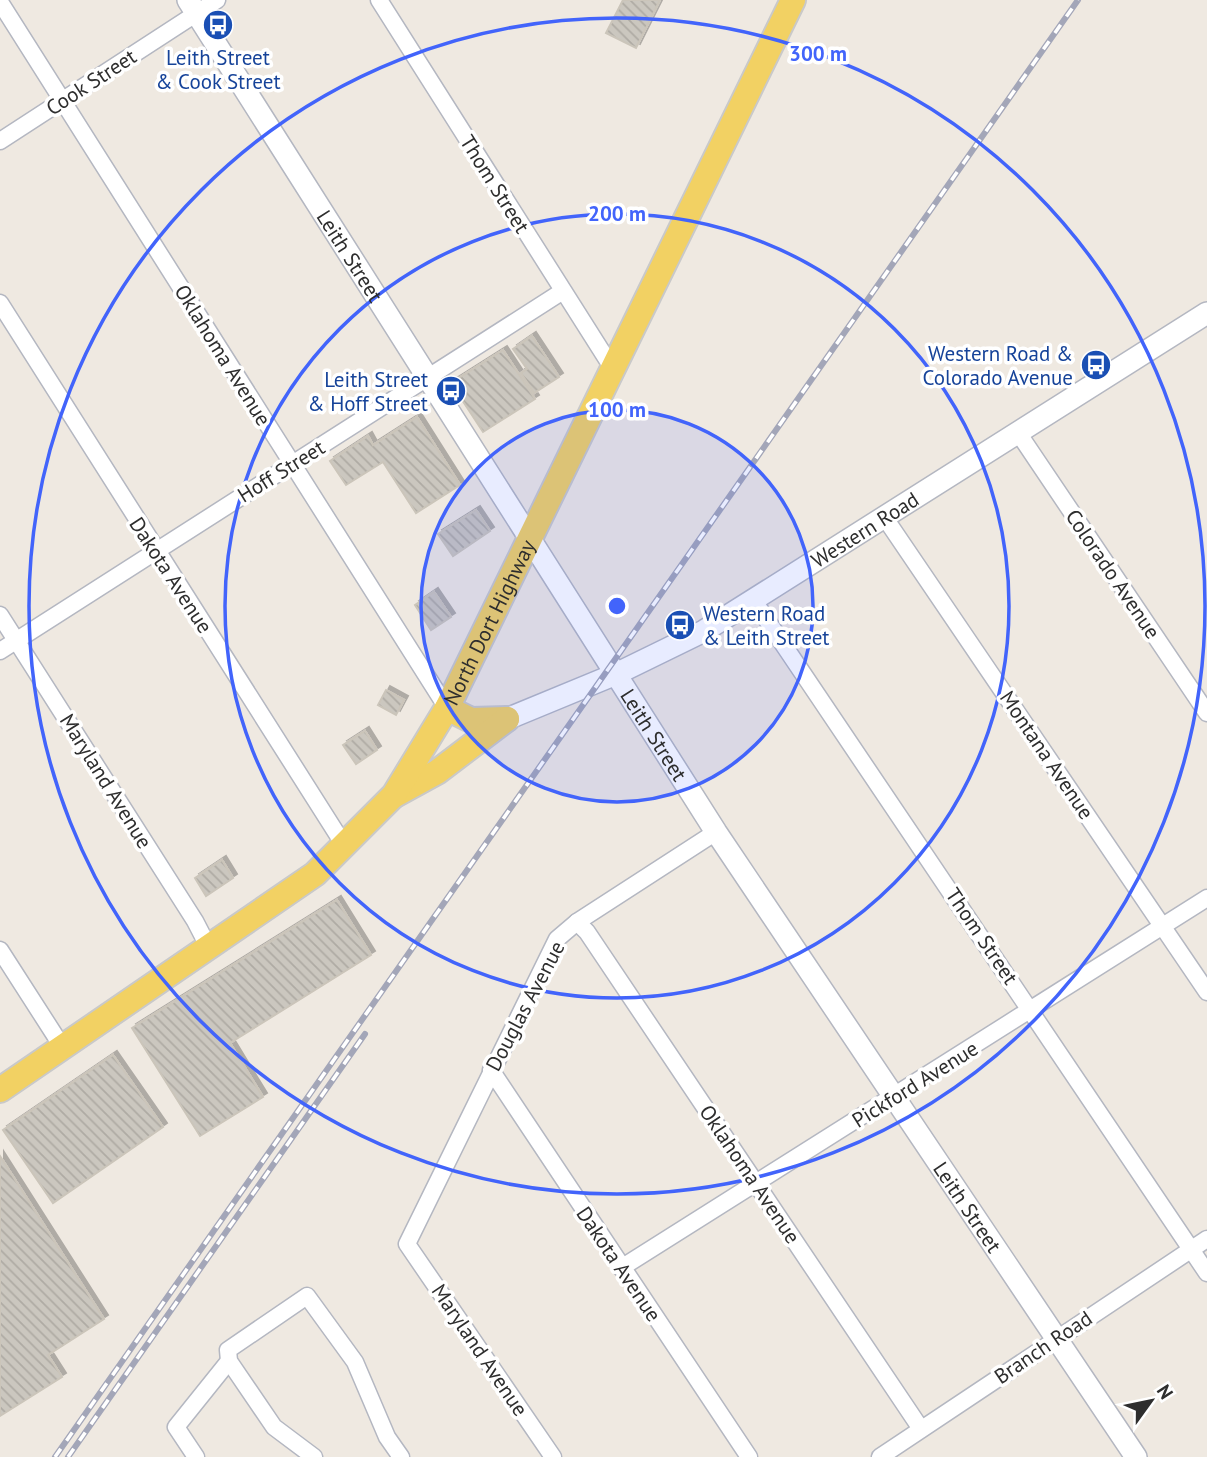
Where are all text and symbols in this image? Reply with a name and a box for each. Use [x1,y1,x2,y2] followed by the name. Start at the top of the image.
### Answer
[201,8,235,42] bus stop icon: Leith Street & Cook Street
[789,40,847,67] text: 300 m
[41,43,141,121] street label: Cook Street
[155,44,281,95] place label: Leith Street & Cook Street
[454,130,536,238] street label: Thom Street
[588,200,646,227] text: 200 m
[311,205,390,307] street label: Leith Street
[169,279,277,431] street label: Oklahoma Avenue
[922,340,1073,391] place label: Western Road & Colorado Avenue
[1079,348,1113,382] bus stop icon: Western Road & Colorado Avenue
[308,366,428,417] place label: Leith Street & Hoff Street
[434,374,468,408] bus stop icon: Leith Street & Hoff Street
[588,396,646,423] text: 100 m
[232,434,330,508] street label: Hoff Street
[806,485,924,573] street label: Western Road
[1060,504,1166,644] street label: Colorado Avenue
[123,512,219,638] street label: Dakota Avenue
[437,535,541,710] street label: North Dort Highway
[605,594,629,618] centre of rings
[703,600,829,651] place label: Western Road & Leith Street
[663,608,697,642] bus stop icon: Western Road & Leith Street
[615,684,693,786] street label: Leith Street
[994,686,1100,824] street label: Montana Avenue
[54,709,158,853] street label: Maryland Avenue
[940,883,1024,989] street label: Thom Street
[479,936,571,1076] street label: Douglas Avenue
[847,1035,983,1133] street label: Pickford Avenue
[694,1099,806,1249] street label: Oklahoma Avenue
[928,1156,1008,1257] street label: Leith Street
[571,1201,667,1327] street label: Dakota Avenue
[426,1279,534,1421] street label: Maryland Avenue
[989,1304,1097,1390] street label: Branch Road
[1116,1366,1186,1436] north arrow
[1152,1380,1179,1404] text: N

